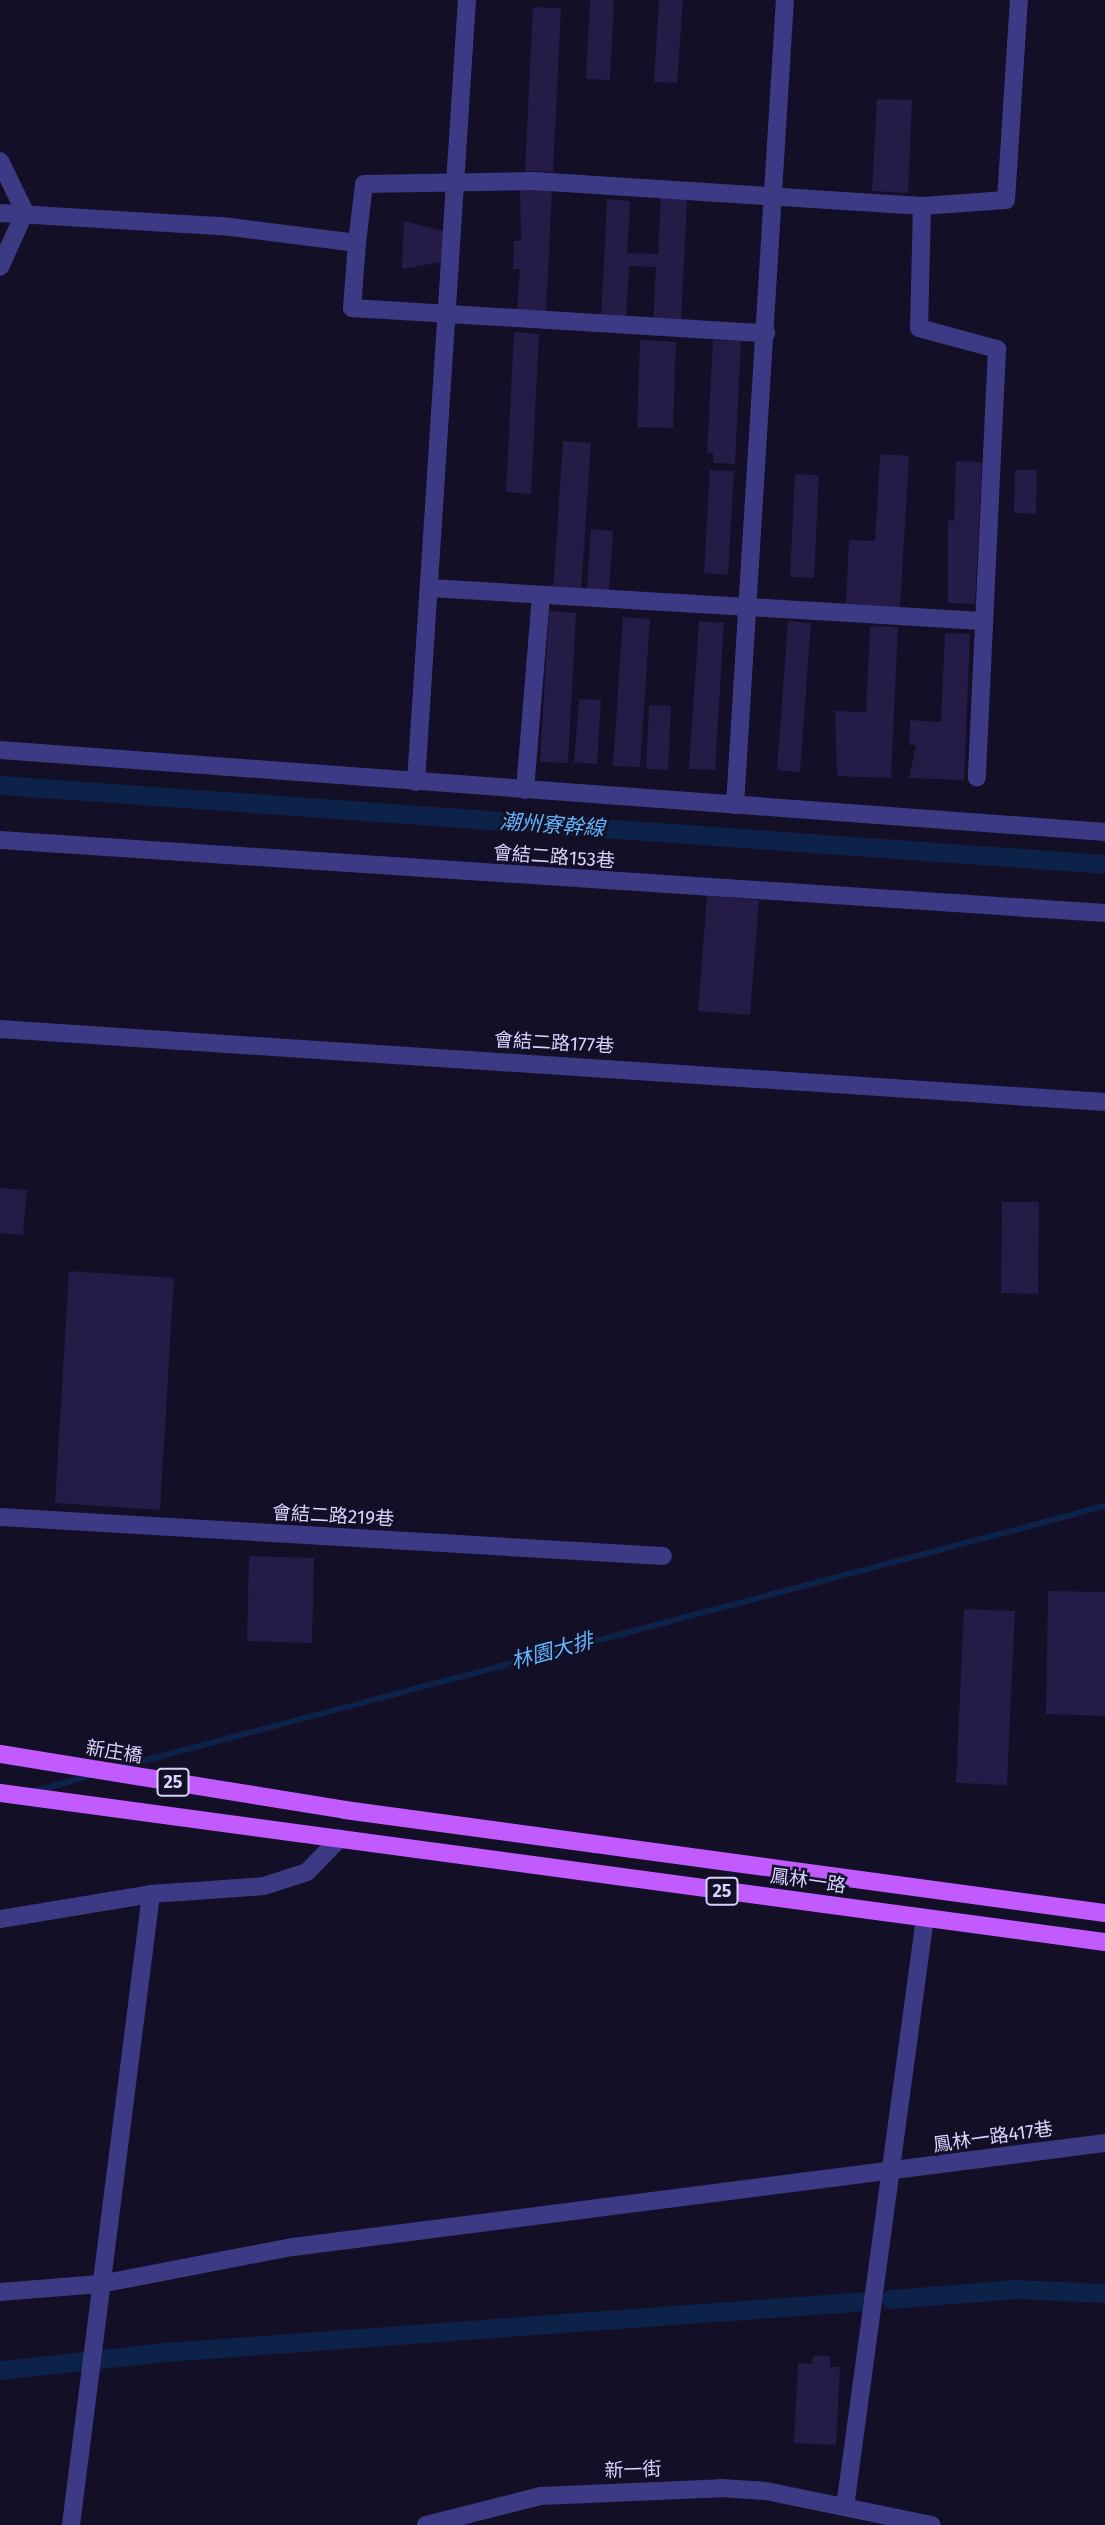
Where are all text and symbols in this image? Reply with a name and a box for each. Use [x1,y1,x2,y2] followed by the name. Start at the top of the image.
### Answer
[499,809,605,841] water label: 潮州寮幹線
[492,841,616,873] street label: 會結二路153巷
[493,1028,615,1058] street label: 會結二路177巷
[271,1501,395,1531] street label: 會結二路219巷
[508,1628,596,1674] water label: 林園大排
[84,1736,144,1768] street label: 新庄橋
[156,1768,190,1797] road number: 25
[769,1864,847,1898] street label: 鳳林一路
[704,1877,740,1906] road number: 25
[932,2117,1054,2157] street label: 鳳林一路417巷
[604,2458,662,2482] street label: 新一街

